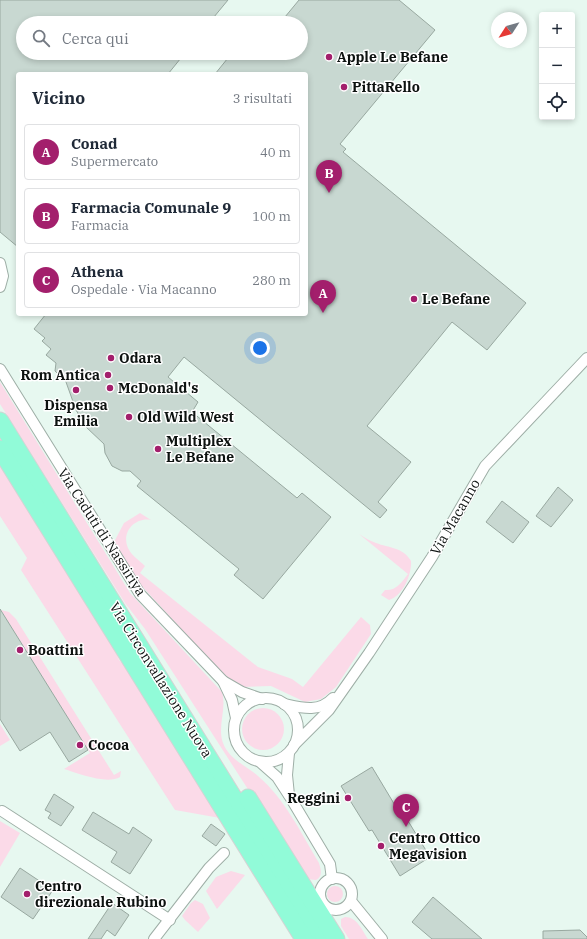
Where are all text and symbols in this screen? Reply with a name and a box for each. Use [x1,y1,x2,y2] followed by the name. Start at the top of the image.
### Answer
[491,12,527,48] north arrow
[539,12,575,120] map controls
[539,12,575,48] button: +
[16,16,308,60] search box
[30,27,52,49] icon: search
[62,29,129,48] text: Cerca qui
[337,48,448,66] place label: Apple Le Befane
[539,48,575,84] button: −
[324,52,334,62] marker: Apple Le Befane
[352,78,420,96] place label: PittaRello
[339,82,349,92] marker: PittaRello
[539,84,575,120] button: locate
[32,87,85,109] text: Vicino
[233,90,292,107] text: 3 risultati
[71,134,118,153] text: Conad
[41,144,51,161] text: A
[260,144,291,161] text: 40 m
[71,153,158,170] text: Supermercato
[316,160,342,193] pin: B
[71,198,231,217] text: Farmacia Comunale 9
[41,208,51,225] text: B
[252,208,291,225] text: 100 m
[71,217,129,234] text: Farmacia
[71,262,124,281] text: Athena
[42,272,50,289] text: C
[252,272,291,289] text: 280 m
[310,280,336,313] pin: A
[71,281,217,298] text: Ospedale · Via Macanno
[422,290,490,308] place label: Le Befane
[409,294,419,304] marker: Le Befane
[250,338,270,358] your location
[119,349,161,367] place label: Odara
[106,353,116,363] marker: Odara
[21,366,100,384] place label: Rom Antica
[103,370,113,380] marker: Rom Antica
[118,379,198,397] place label: McDonald's
[105,383,115,393] marker: McDonald's
[71,385,81,395] marker: Dispensa Emilia
[44,396,108,430] place label: Dispensa Emilia
[137,408,234,426] place label: Old Wild West
[124,412,134,422] marker: Old Wild West
[166,432,234,466] place label: Multiplex Le Befane
[153,444,163,454] marker: Multiplex Le Befane
[54,465,150,600] street label: Via Caduti di Nassiriya
[426,476,484,558] street label: Via Macanno
[106,599,217,761] street label: Via Circonvallazione Nuova
[28,641,84,659] place label: Boattini
[15,645,25,655] marker: Boattini
[88,736,129,754] place label: Cocoa
[75,740,85,750] marker: Cocoa
[287,789,340,807] place label: Reggini
[343,793,353,803] marker: Reggini
[393,794,419,827] pin: C
[389,829,480,863] place label: Centro Ottico Megavision
[376,841,386,851] marker: Centro Ottico Megavision
[35,877,166,911] place label: Centro direzionale Rubino
[22,889,32,899] marker: Centro direzionale Rubino

